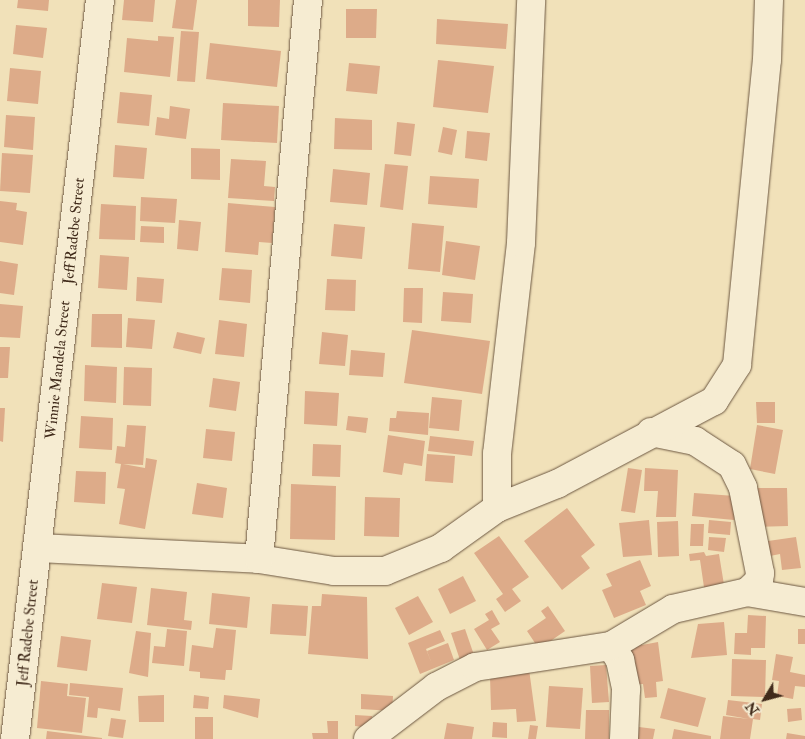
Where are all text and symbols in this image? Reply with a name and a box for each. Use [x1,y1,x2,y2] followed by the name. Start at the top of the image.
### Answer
[59,177,89,285] street label: Jeff Radebe Street
[42,300,74,440] street label: Winnie Mandela Street
[13,579,43,687] street label: Jeff Radebe Street
[740,674,790,724] north arrow
[742,698,763,718] text: N

